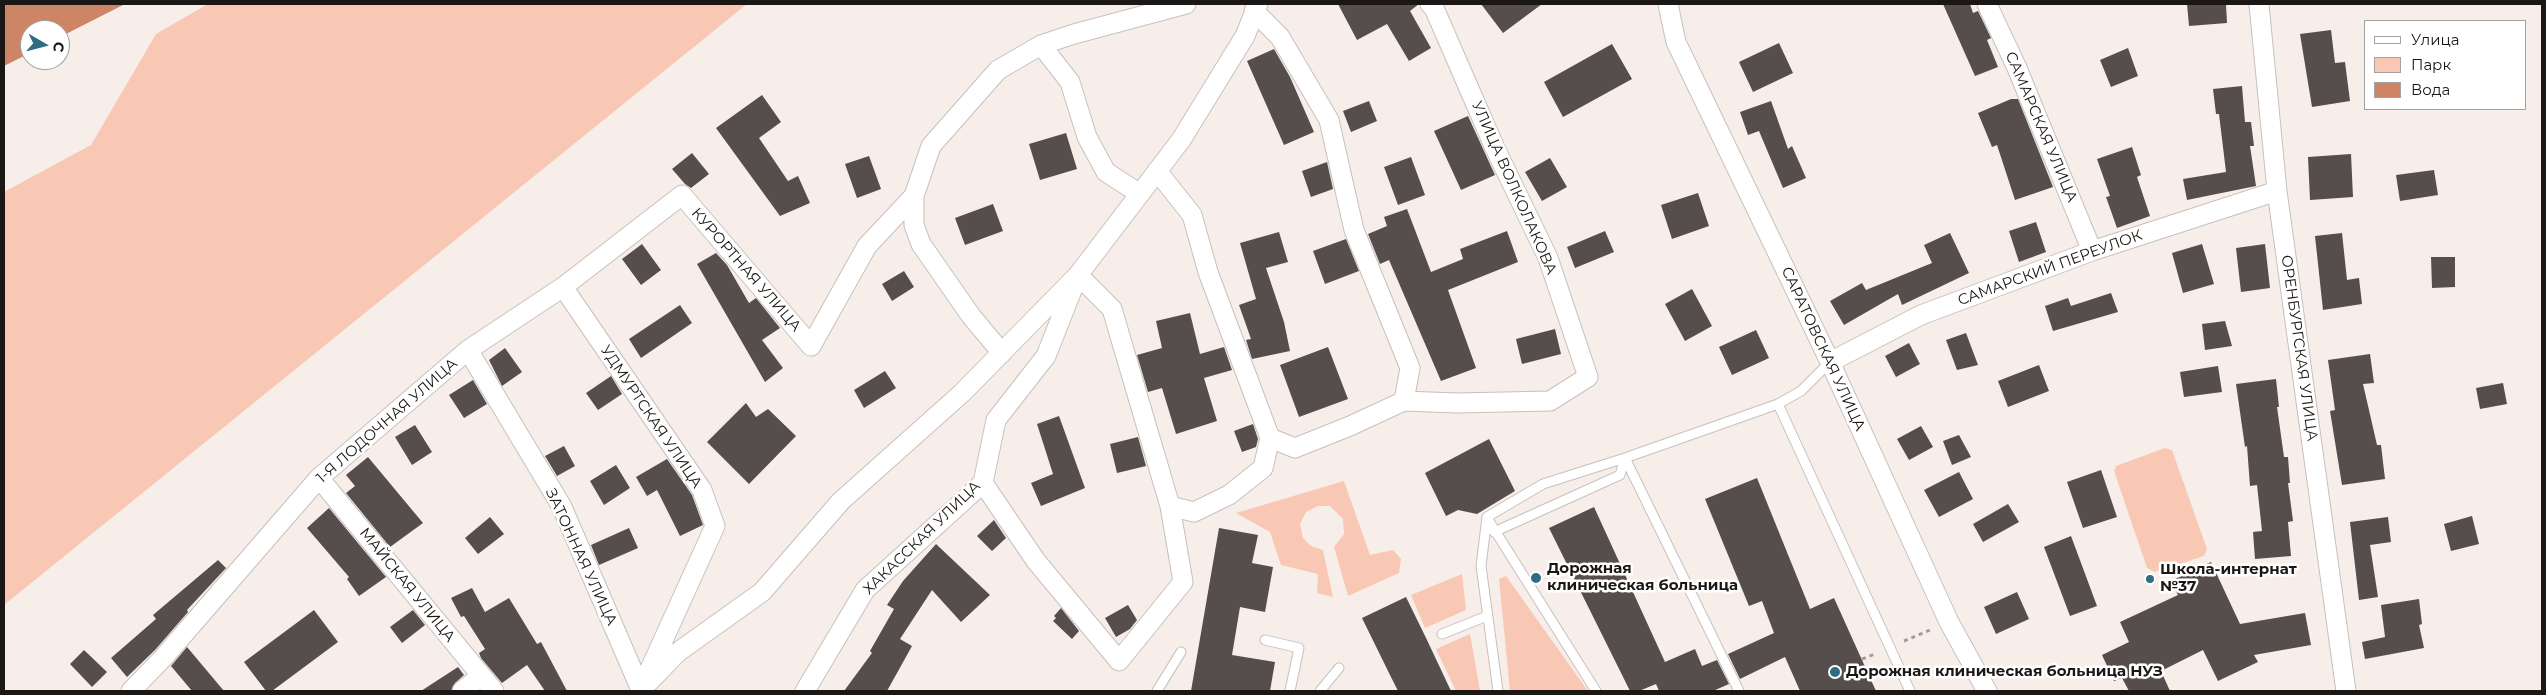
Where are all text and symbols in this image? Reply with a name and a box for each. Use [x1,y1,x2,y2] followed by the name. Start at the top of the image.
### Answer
[20,20,70,70] north arrow
[2364,20,2526,110] legend
[2411,30,2459,49] text: Улица
[49,41,68,53] text: С
[2001,49,2081,205] street label: САМАРСКАЯ УЛИЦА
[2411,55,2451,74] text: Парк
[2411,80,2450,99] text: Вода
[1468,99,1560,277] street label: УЛИЦА ВОЛКОЛАКОВА
[687,205,805,335] street label: КУРОРТНАЯ УЛИЦА
[1955,226,2145,310] street label: САМАРСКИЙ ПЕРЕУЛОК
[2277,254,2321,442] street label: ОРЕНБУРГСКАЯ УЛИЦА
[1777,264,1869,434] street label: САРАТОВСКАЯ УЛИЦА
[596,342,706,492] street label: УДМУРТСКАЯ УЛИЦА
[313,355,461,487] street label: 1-Я ЛОДОЧНАЯ УЛИЦА
[860,477,984,599] street label: ХАКАССКАЯ УЛИЦА
[541,486,621,628] street label: ЗАТОННАЯ УЛИЦА
[355,524,459,646] street label: МАЙСКАЯ УЛИЦА
[1547,560,1738,595] place label: Дорожная клиническая больница
[2160,561,2297,596] place label: Школа-интернат №37
[1529,571,1543,585] marker: Дорожная клиническая больница
[2144,573,2156,585] marker: Школа-интернат №37
[1846,663,2163,681] place label: Дорожная клиническая больница НУЗ
[1828,665,1842,679] marker: Дорожная клиническая больница НУЗ

